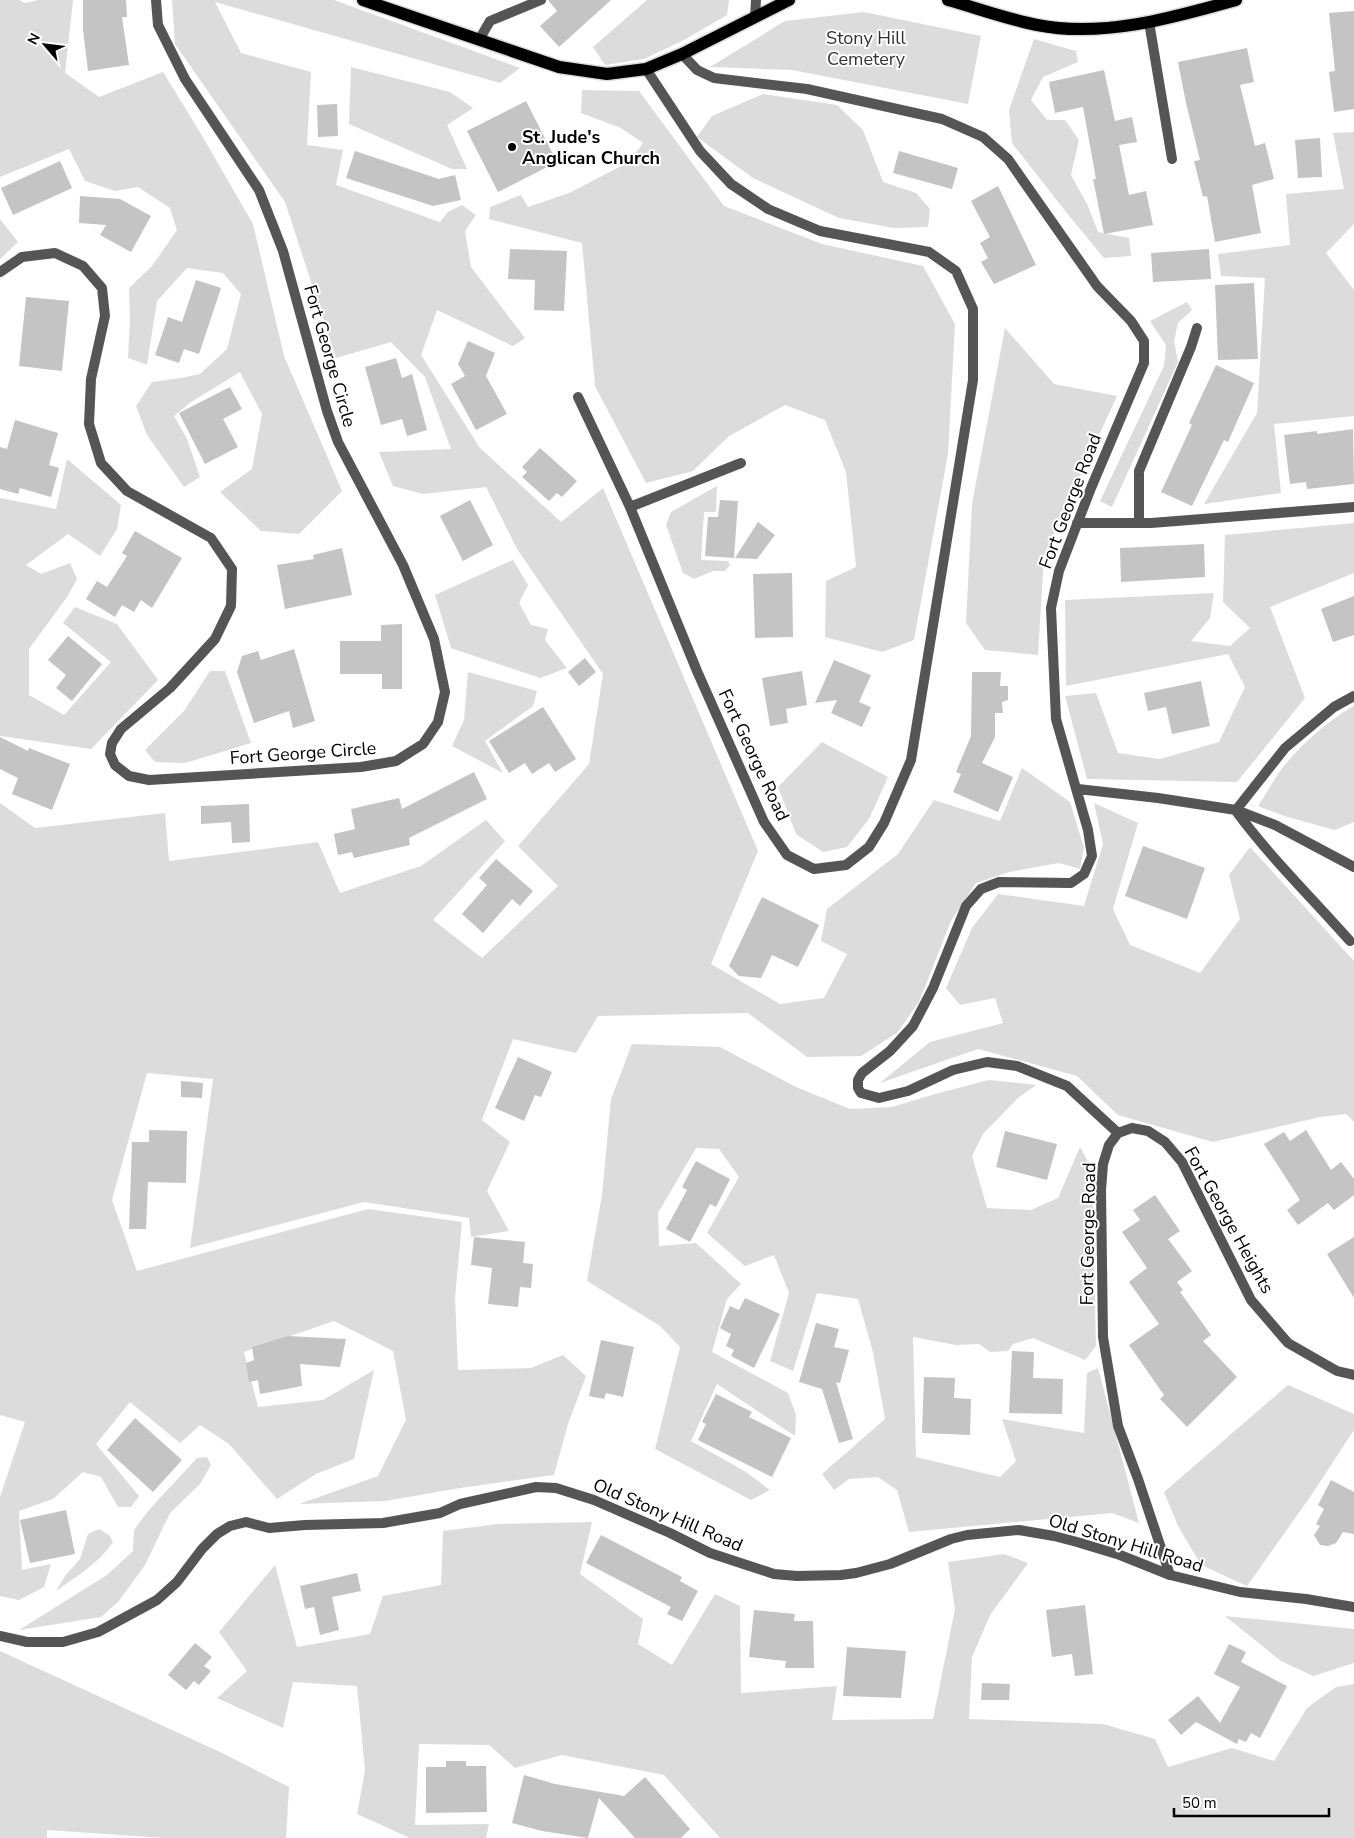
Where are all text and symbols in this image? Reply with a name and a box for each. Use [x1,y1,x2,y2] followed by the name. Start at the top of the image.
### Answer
[20,20,70,70] north arrow
[826,26,907,71] park label: Stony Hill Cemetery
[23,30,45,48] text: N
[522,125,660,170] place label: St. Jude's Anglican Church
[506,141,518,153] marker: St. Jude's Anglican Church
[298,282,362,430] street label: Fort George Circle
[1033,430,1107,572] street label: Fort George Road
[713,685,795,825] street label: Fort George Road
[229,736,377,770] street label: Fort George Circle
[1179,1142,1279,1298] street label: Fort George Heights
[1075,1162,1101,1306] street label: Fort George Road
[589,1473,747,1557] street label: Old Stony Hill Road
[1046,1508,1206,1578] street label: Old Stony Hill Road
[1174,1786,1329,1818] scale bar
[1182,1793,1217,1813] text: 50 m

